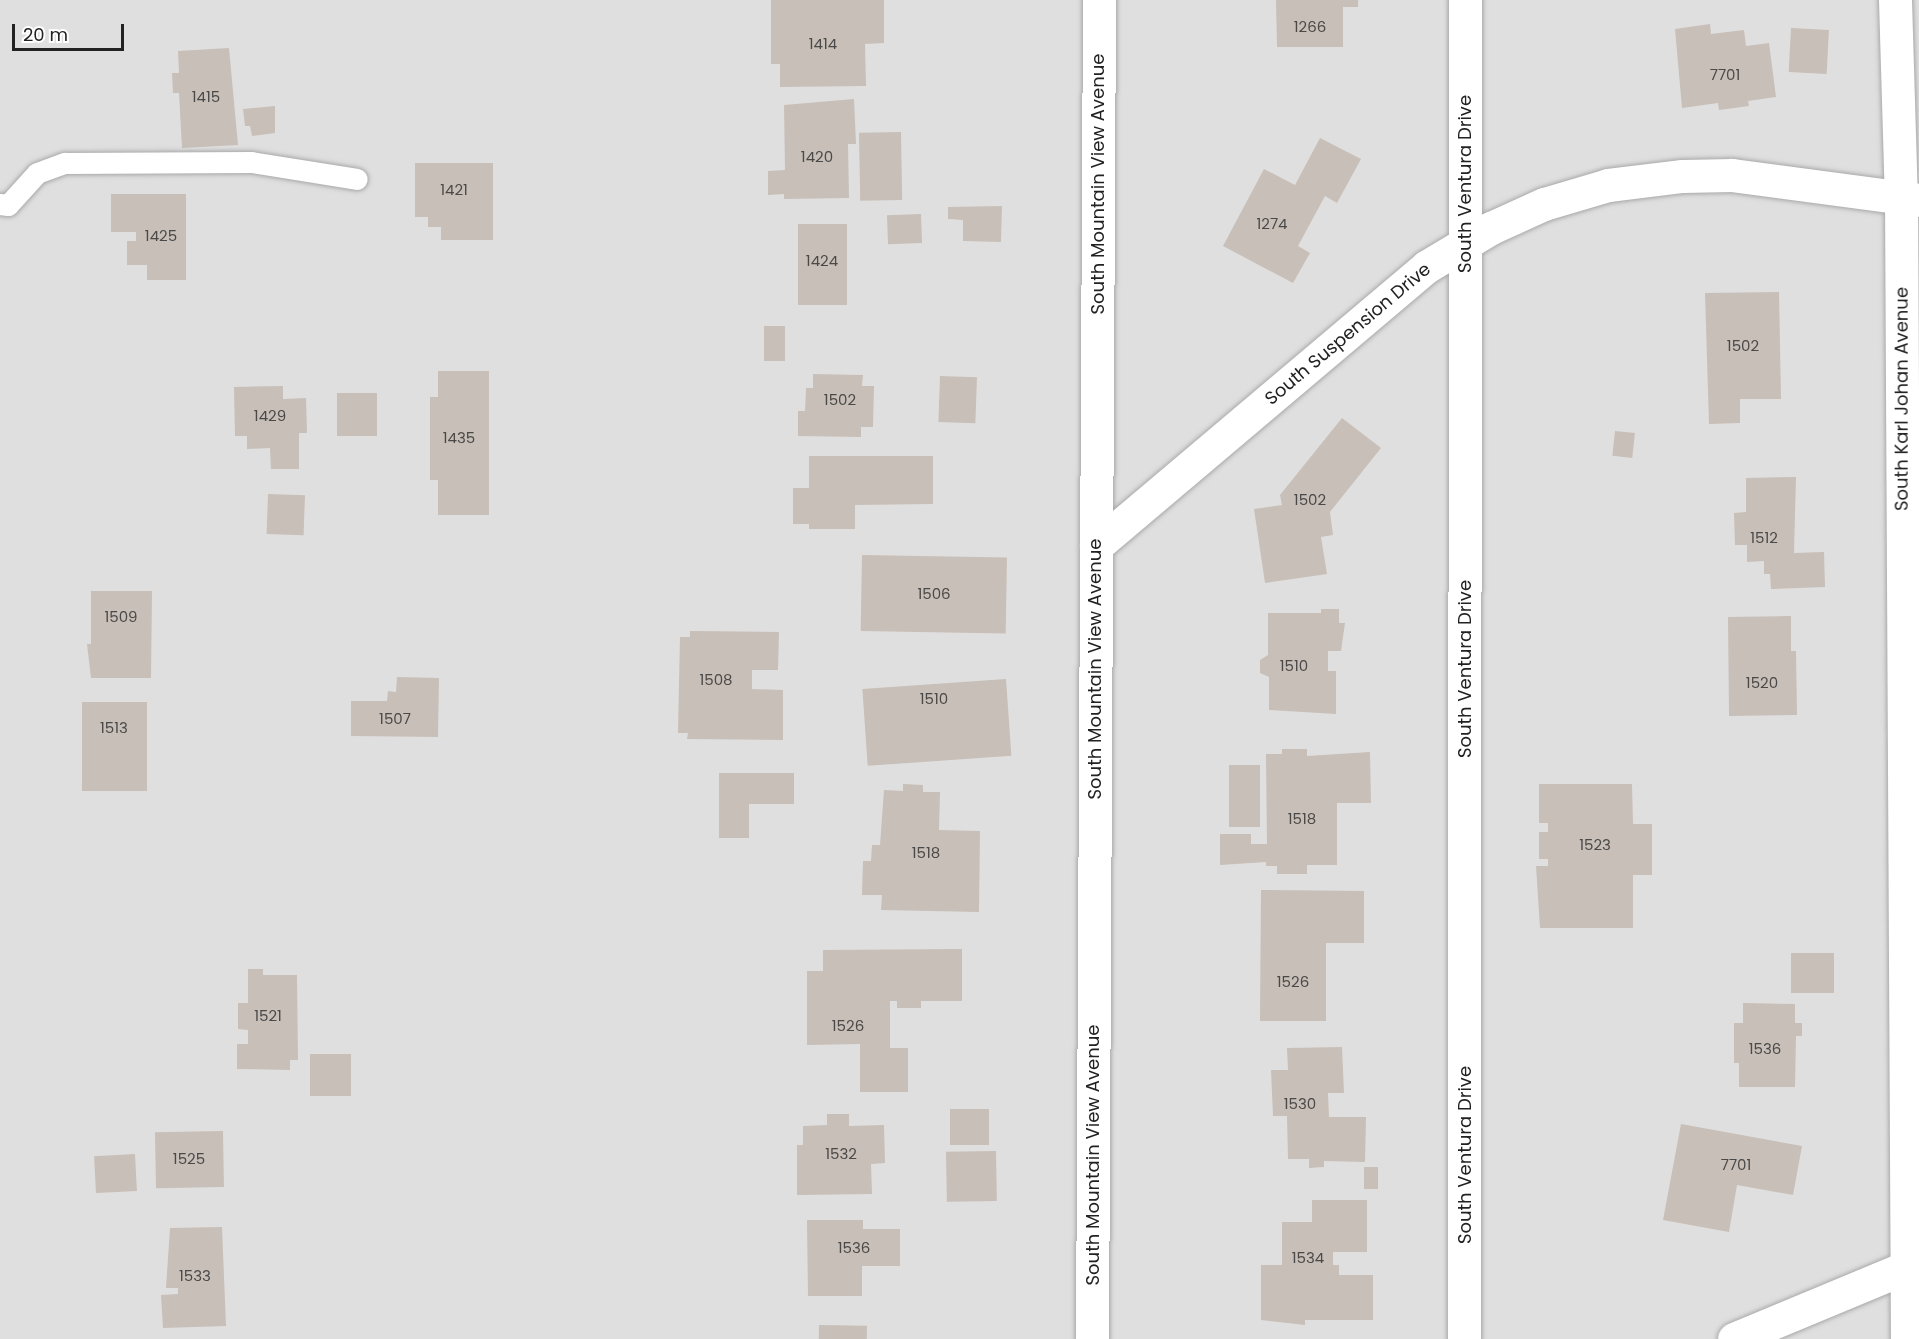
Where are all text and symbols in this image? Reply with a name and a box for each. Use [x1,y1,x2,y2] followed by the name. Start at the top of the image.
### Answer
[15,12,128,50] scale bar
[1294,18,1326,36] house number: 1266
[23,22,68,47] text: 20 m
[809,35,837,53] house number: 1414
[1087,54,1109,314] street label: South Mountain View Avenue
[1710,66,1740,84] house number: 7701
[192,88,220,106] house number: 1415
[1454,95,1476,273] street label: South Ventura Drive
[801,148,833,166] house number: 1420
[440,181,468,199] house number: 1421
[1256,215,1288,233] house number: 1274
[145,227,177,245] house number: 1425
[806,252,838,270] house number: 1424
[1261,258,1435,410] street label: South Suspension Drive
[1891,287,1913,511] street label: South Karl Johan Avenue
[1727,337,1759,355] house number: 1502
[824,391,856,409] house number: 1502
[254,407,286,425] house number: 1429
[443,429,475,447] house number: 1435
[1294,491,1326,509] house number: 1502
[1750,529,1778,547] house number: 1512
[1084,539,1106,799] street label: South Mountain View Avenue
[1454,580,1476,758] street label: South Ventura Drive
[917,585,951,603] house number: 1506
[104,608,138,626] house number: 1509
[1280,657,1308,675] house number: 1510
[699,671,733,689] house number: 1508
[1746,674,1778,692] house number: 1520
[920,690,948,708] house number: 1510
[379,710,411,728] house number: 1507
[100,719,128,737] house number: 1513
[1288,810,1316,828] house number: 1518
[1579,836,1611,854] house number: 1523
[912,844,940,862] house number: 1518
[1277,973,1309,991] house number: 1526
[254,1007,282,1025] house number: 1521
[832,1017,864,1035] house number: 1526
[1082,1025,1104,1285] street label: South Mountain View Avenue
[1749,1040,1781,1058] house number: 1536
[1454,1066,1476,1244] street label: South Ventura Drive
[1284,1095,1316,1113] house number: 1530
[825,1145,857,1163] house number: 1532
[173,1150,205,1168] house number: 1525
[1721,1156,1751,1174] house number: 7701
[838,1239,870,1257] house number: 1536
[1292,1249,1324,1267] house number: 1534
[179,1267,211,1285] house number: 1533

